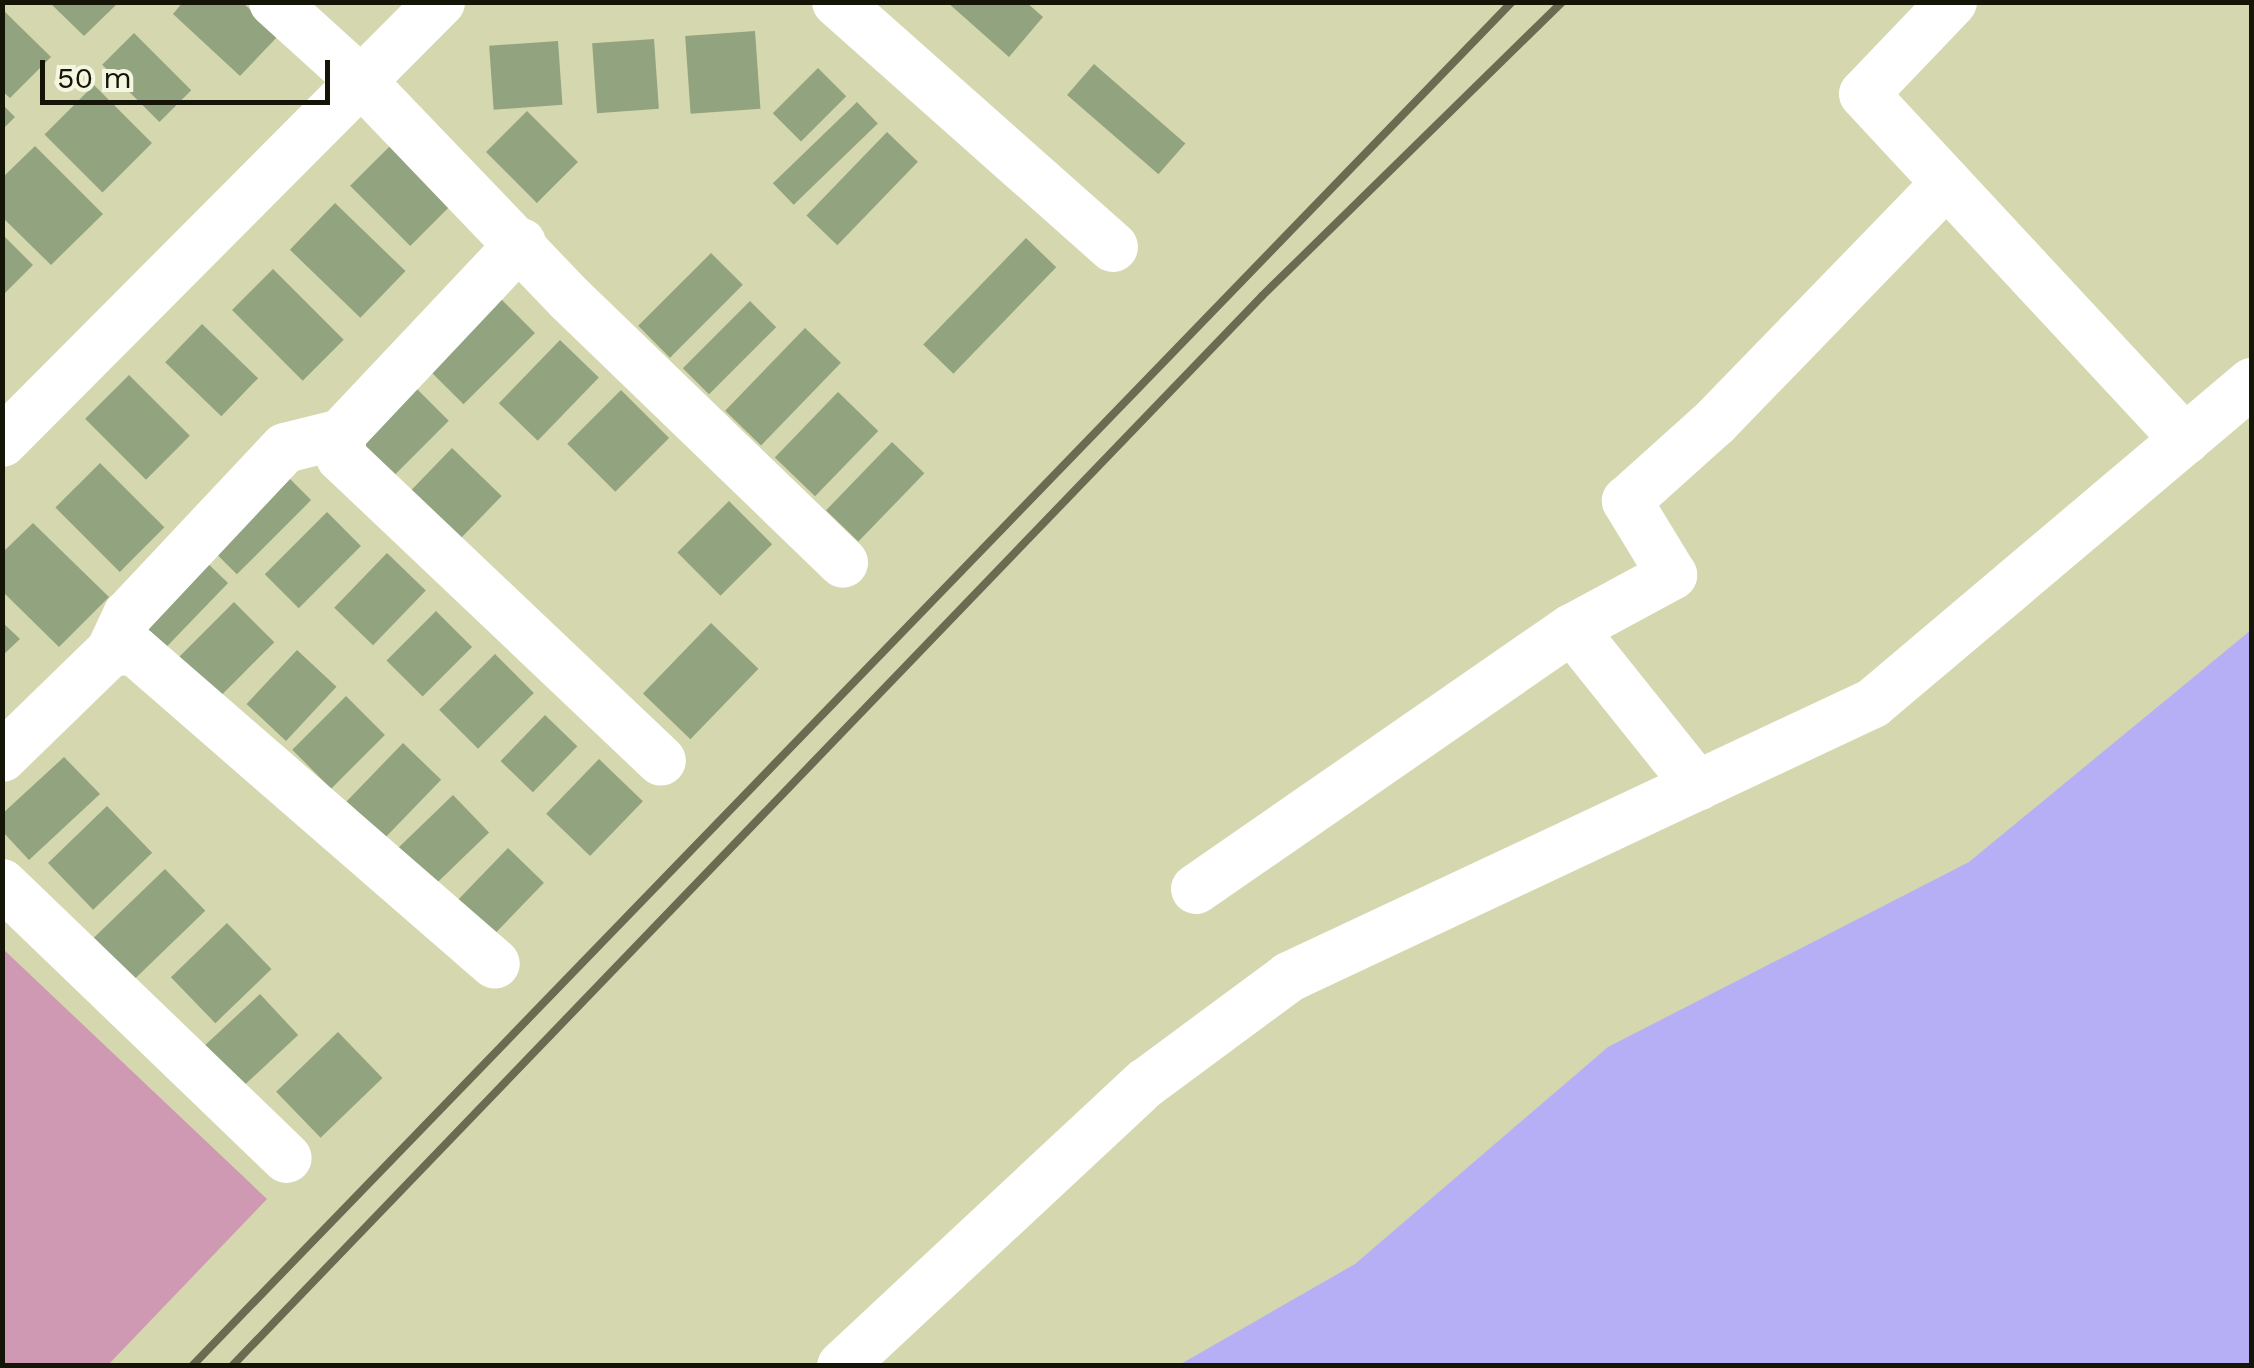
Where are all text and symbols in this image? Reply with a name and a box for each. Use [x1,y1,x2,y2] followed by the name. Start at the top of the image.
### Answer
[45,40,335,102] scale bar
[57,60,132,95] text: 50 m

